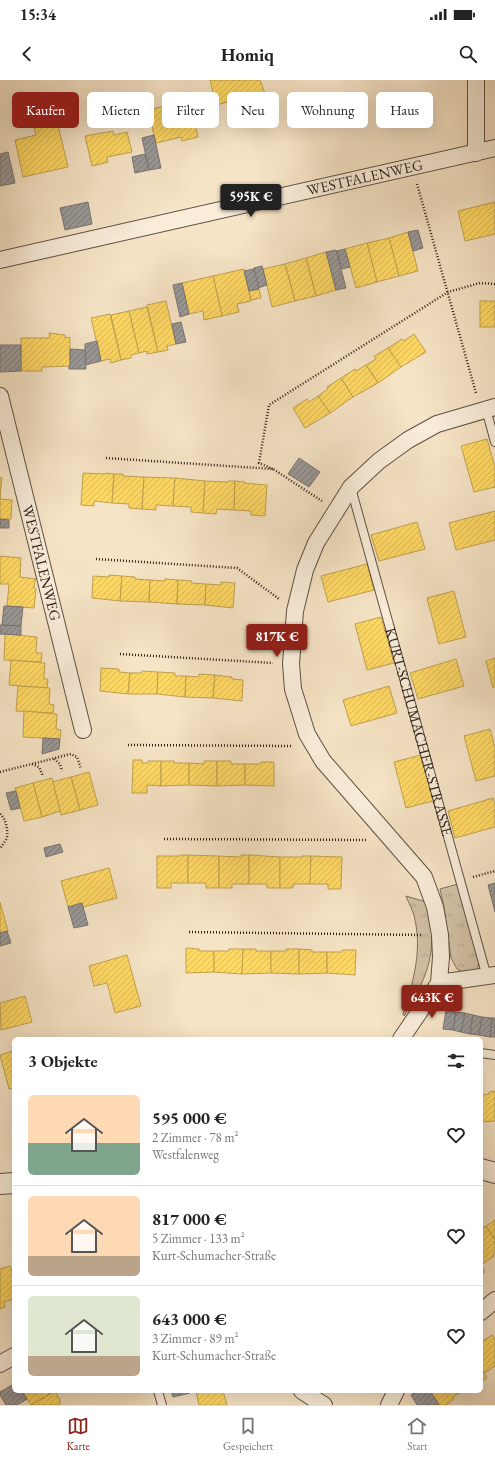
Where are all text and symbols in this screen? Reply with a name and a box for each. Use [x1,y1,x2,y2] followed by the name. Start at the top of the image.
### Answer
[20,5,56,24] text: 15:34
[16,43,38,65] icon: back
[221,43,274,66] text: Homiq
[457,43,479,65] icon: search
[12,92,79,128] chip: Kaufen
[87,92,154,128] chip: Mieten
[162,92,219,128] chip: Filter
[227,92,279,128] chip: Neu
[287,92,368,128] chip: Wohnung
[376,92,433,128] chip: Haus
[305,155,425,199] street label: WESTFALENWEG
[218,184,284,218] pin: 595K €
[229,188,273,205] text: 595K €
[18,503,65,623] street label: WESTFALENWEG
[244,624,310,658] pin: 817K €
[381,625,457,838] street label: KURT-SCHUMACHER-STRASSE
[255,628,299,645] text: 817K €
[399,985,465,1019] pin: 643K €
[410,989,454,1006] text: 643K €
[28,1050,98,1072] text: 3 Objekte
[445,1050,467,1072] icon: filters
[152,1107,227,1129] text: 595 000 €
[60,1111,108,1159] icon: home
[445,1124,467,1146] icon: heart
[152,1129,238,1146] text: 2 Zimmer · 78 m²
[152,1146,219,1163] text: Westfalenweg
[152,1208,227,1230] text: 817 000 €
[60,1212,108,1260] icon: home
[445,1225,467,1247] icon: heart
[152,1230,245,1247] text: 5 Zimmer · 133 m²
[152,1247,276,1264] text: Kurt-Schumacher-Straße
[152,1308,227,1330] text: 643 000 €
[60,1312,108,1360] icon: home
[445,1325,467,1347] icon: heart
[152,1330,238,1347] text: 3 Zimmer · 89 m²
[152,1347,276,1364] text: Kurt-Schumacher-Straße
[67,1415,90,1453] tab: Karte
[223,1415,273,1453] tab: Gespeichert
[406,1415,428,1453] tab: Start

